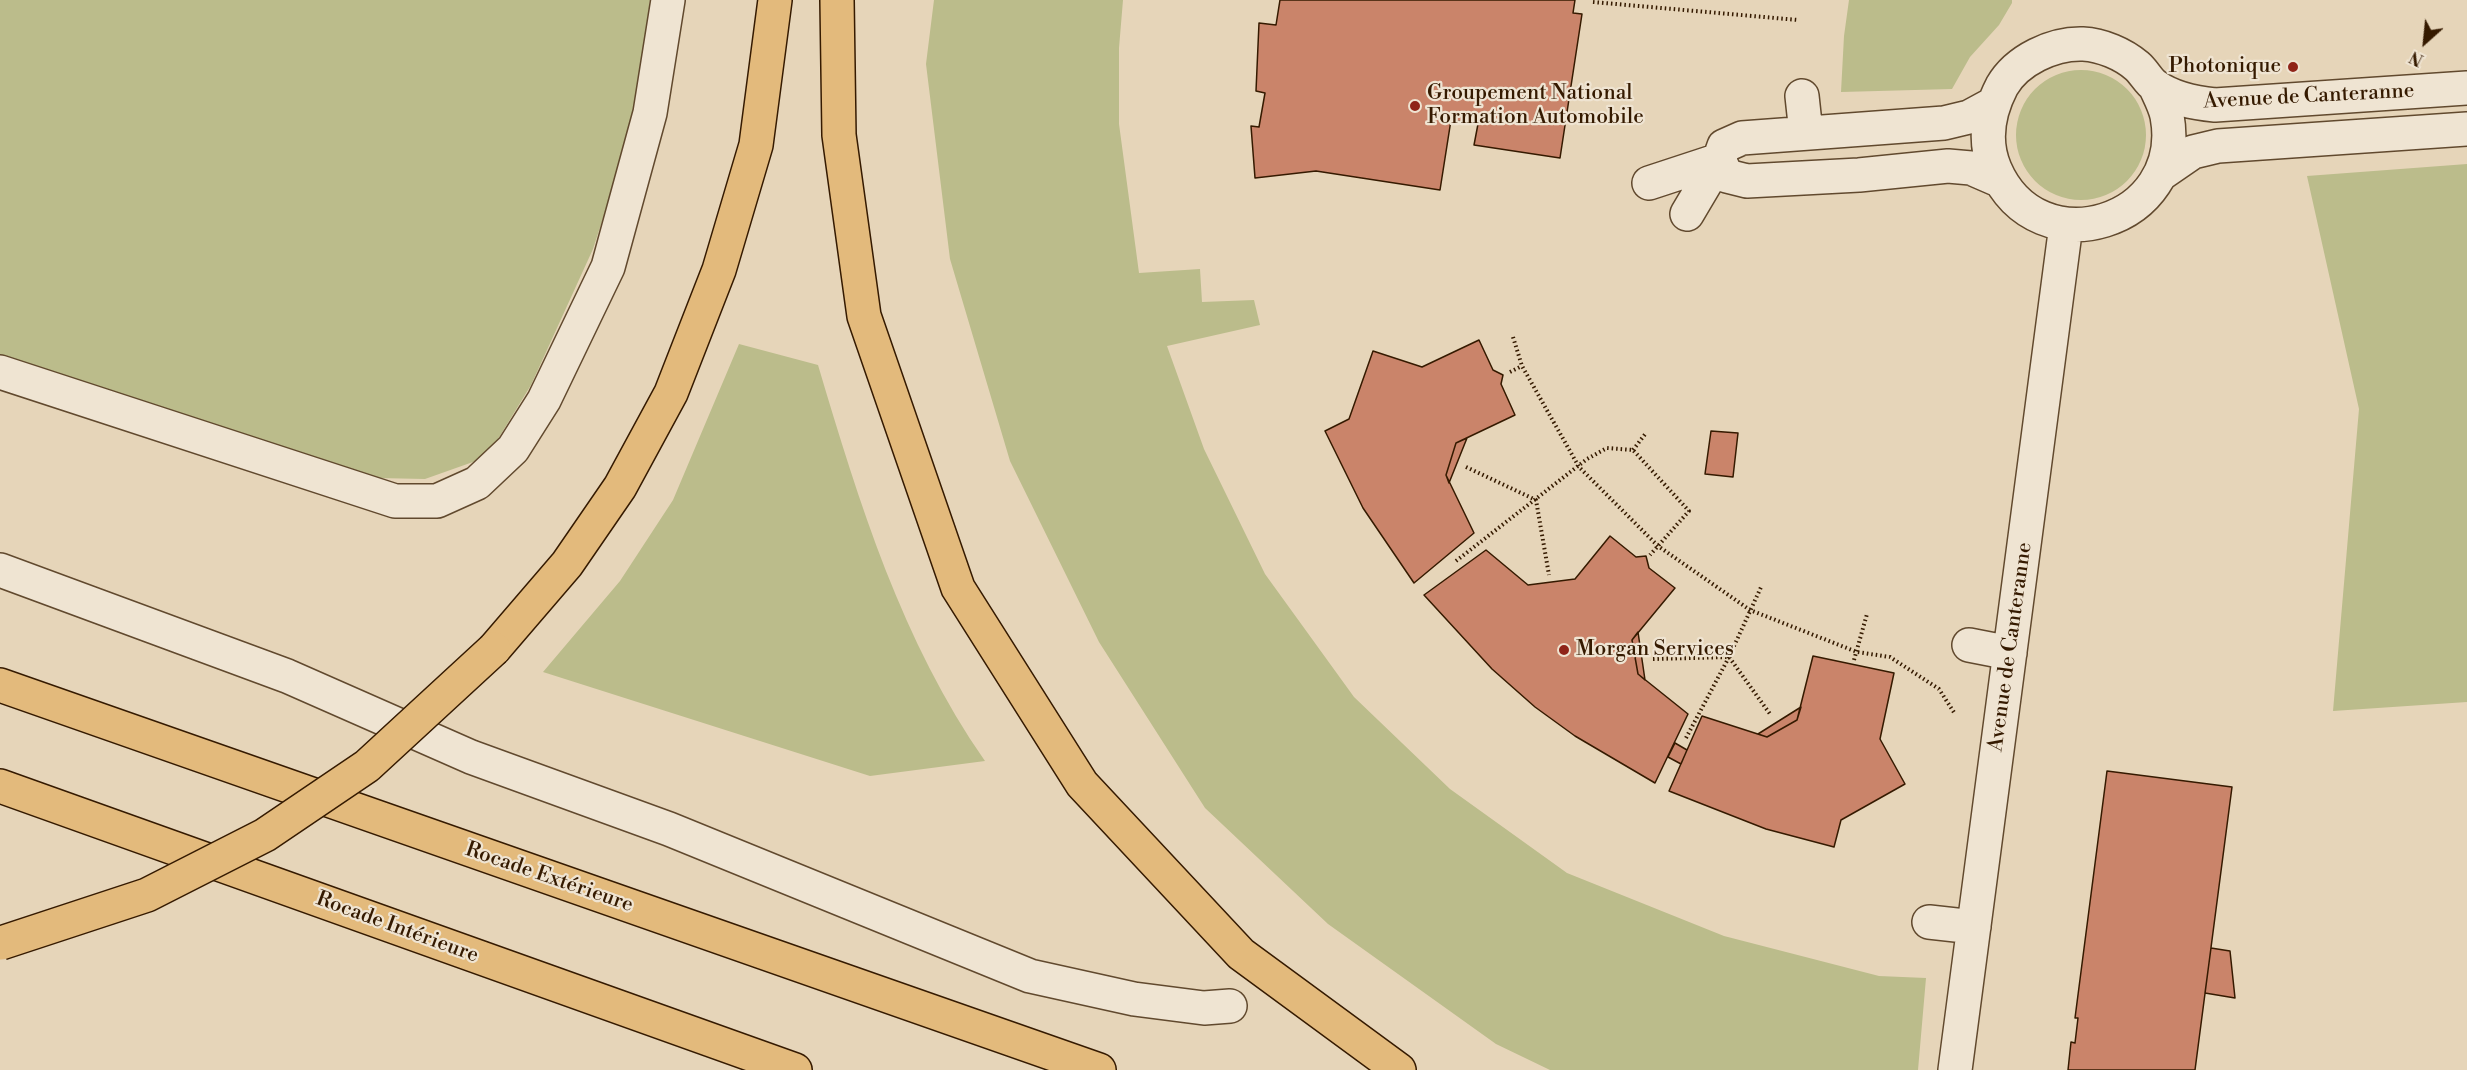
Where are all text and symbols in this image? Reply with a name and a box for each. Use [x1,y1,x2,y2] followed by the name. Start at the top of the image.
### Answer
[2395,12,2455,72] north arrow
[2407,46,2427,70] text: N
[2169,54,2281,80] place label: Photonique
[2286,60,2300,74] marker: Photonique
[2203,79,2415,115] street label: Avenue de Canteranne
[1427,81,1644,131] place label: Groupement National Formation Automobile
[1408,99,1422,113] marker: Groupement National Formation Automobile
[1984,541,2038,753] street label: Avenue de Canteranne
[1576,637,1734,663] place label: Morgan Services
[1557,643,1571,657] marker: Morgan Services
[462,837,636,919] street label: Rocade Extérieure
[312,887,482,969] street label: Rocade Intérieure

